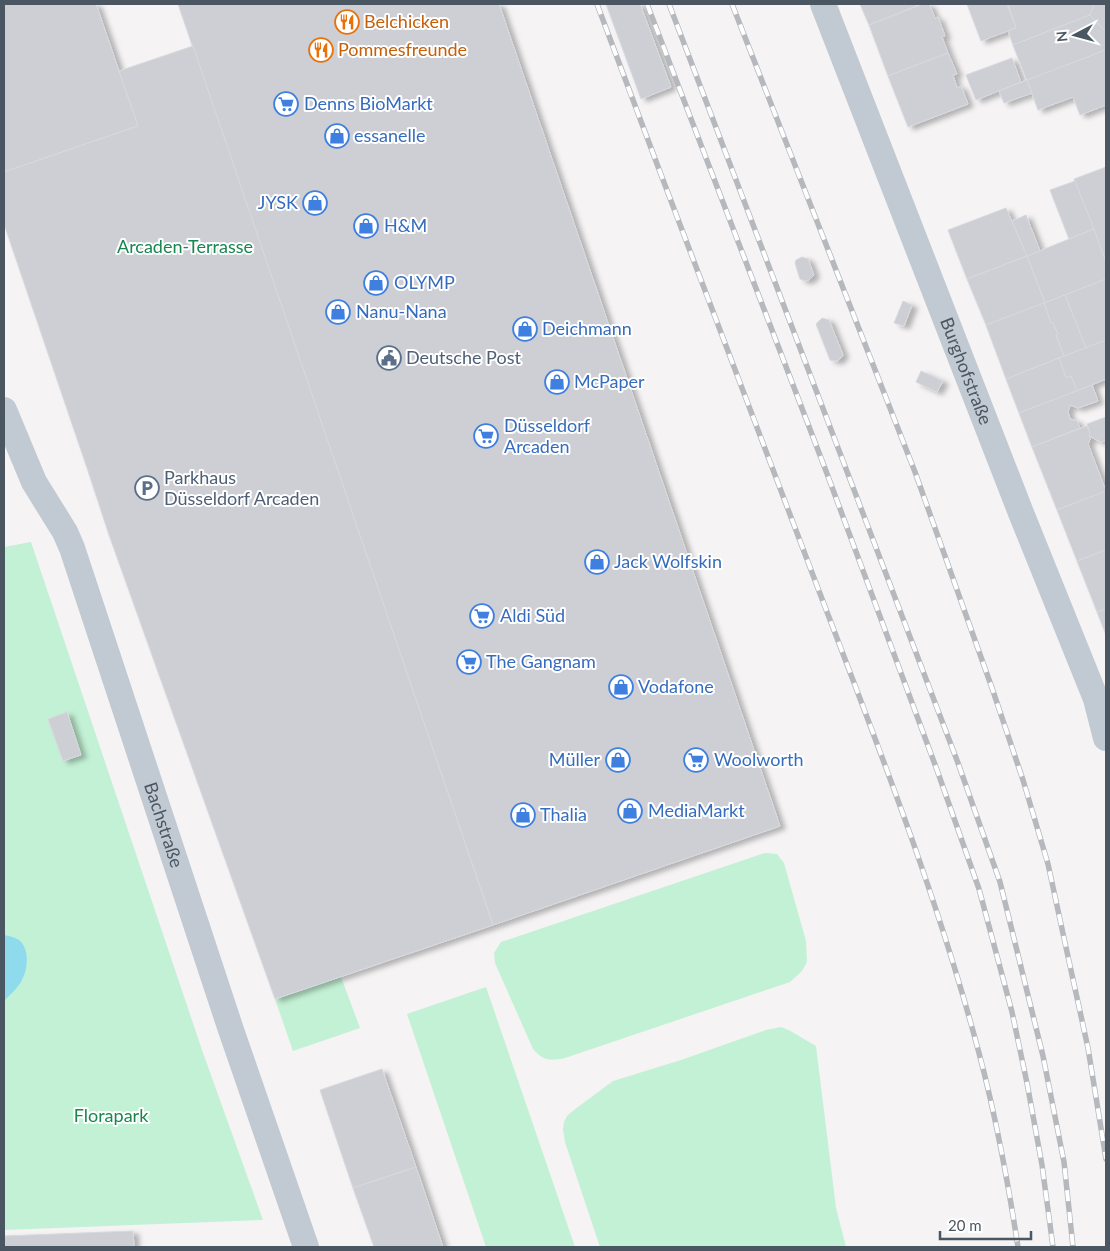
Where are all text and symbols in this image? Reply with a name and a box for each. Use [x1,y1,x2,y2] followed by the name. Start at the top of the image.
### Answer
[334,9,360,35] restaurant icon: Belchicken
[364,10,449,32] place label: Belchicken
[1050,10,1100,60] north arrow
[1053,30,1071,43] text: N
[308,37,334,63] restaurant icon: Pommesfreunde
[338,38,467,60] place label: Pommesfreunde
[273,91,299,117] supermarket icon: Denns BioMarkt
[304,92,433,114] place label: Denns BioMarkt
[324,123,350,149] shop icon: essanelle
[354,124,426,146] place label: essanelle
[302,190,328,216] shop icon: JYSK
[258,191,298,213] place label: JYSK
[353,213,379,239] shop icon: H&M
[384,214,427,236] place label: H&M
[117,235,253,257] park label: Arcaden-Terrasse
[363,270,389,296] shop icon: OLYMP
[394,271,455,293] place label: OLYMP
[325,299,351,325] shop icon: Nanu-Nana
[356,300,447,322] place label: Nanu-Nana
[936,314,998,428] street label: Burghofstraße
[512,316,538,342] shop icon: Deichmann
[542,317,632,339] place label: Deichmann
[376,345,402,371] public building icon: Deutsche Post
[406,346,521,368] place label: Deutsche Post
[544,369,570,395] shop icon: McPaper
[574,370,645,392] place label: McPaper
[504,414,591,457] place label: Düsseldorf Arcaden
[473,423,499,449] supermarket icon: Düsseldorf Arcaden
[164,466,319,509] place label: Parkhaus Düsseldorf Arcaden
[134,475,160,501] parking icon: Parkhaus Düsseldorf Arcaden
[584,549,610,575] shop icon: Jack Wolfskin
[614,550,722,572] place label: Jack Wolfskin
[469,603,495,629] supermarket icon: Aldi Süd
[500,604,565,626] place label: Aldi Süd
[456,649,482,675] supermarket icon: The Gangnam
[486,650,596,672] place label: The Gangnam
[608,674,634,700] shop icon: Vodafone
[638,675,714,697] place label: Vodafone
[605,747,631,773] shop icon: Müller
[683,747,709,773] supermarket icon: Woolworth
[549,748,600,770] place label: Müller
[714,748,804,770] place label: Woolworth
[140,779,189,870] street label: Bachstraße
[617,798,643,824] shop icon: MediaMarkt
[648,799,745,821] place label: MediaMarkt
[510,802,536,828] shop icon: Thalia
[540,803,587,825] place label: Thalia
[74,1104,149,1126] park label: Florapark
[940,1208,1031,1240] scale bar
[948,1216,982,1234] text: 20 m

